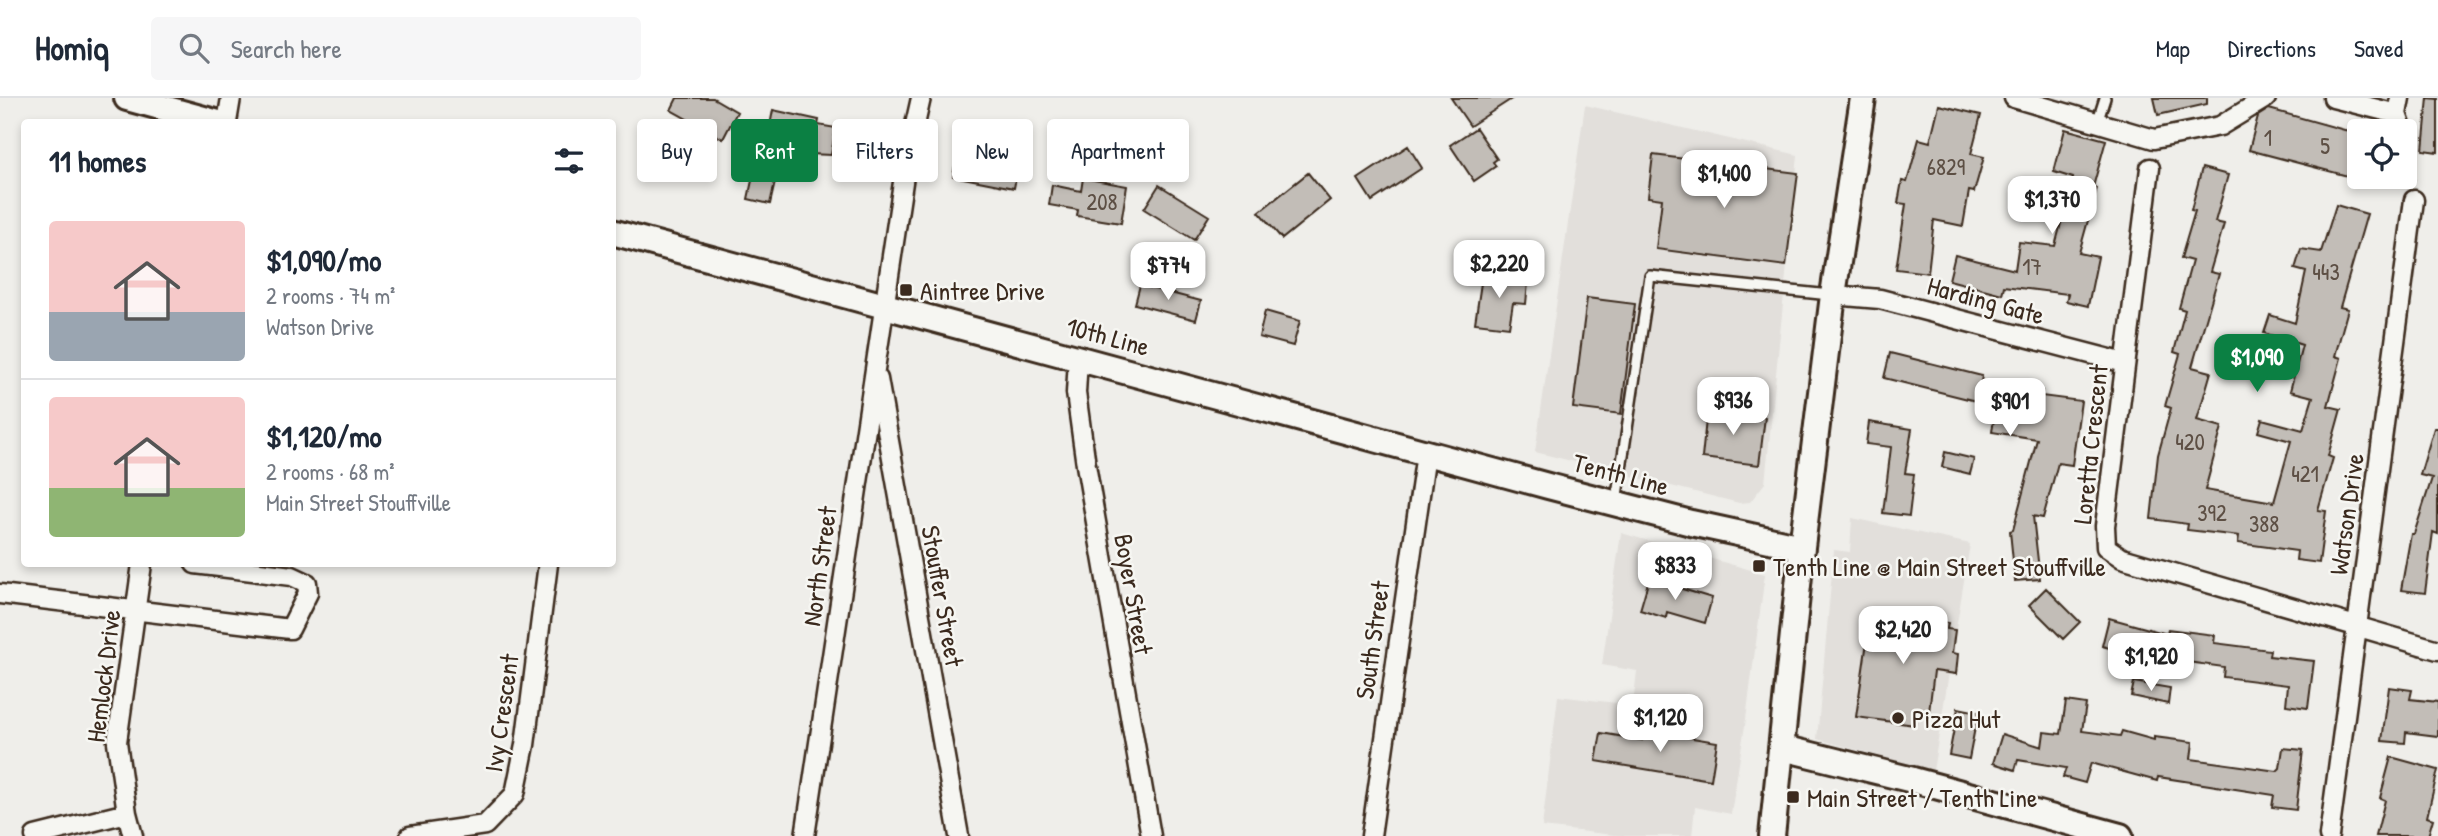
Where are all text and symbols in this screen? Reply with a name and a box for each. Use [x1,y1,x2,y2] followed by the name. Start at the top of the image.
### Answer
[151,17,641,80] search box
[35,26,109,70] text: Homiq
[175,29,213,67] icon: search
[231,31,342,66] text: Search here
[2156,32,2190,64] text: Map
[2228,32,2316,64] text: Directions
[2354,32,2403,64] text: Saved
[637,119,717,182] chip: Buy
[731,119,818,182] chip: Rent
[832,119,938,182] chip: Filters
[952,119,1033,182] chip: New
[1047,119,1189,182] chip: Apartment
[2347,119,2417,189] map controls
[2347,119,2417,189] button: locate
[2264,122,2272,153] house number: 1
[2320,130,2330,161] house number: 5
[49,141,146,181] text: 11 homes
[550,142,588,180] icon: filters
[1667,150,1781,210] pin: $1,400
[1927,151,1965,182] house number: 6829
[1697,157,1751,188] text: $1,400
[1995,176,2109,236] pin: $1,370
[2024,183,2080,214] text: $1,370
[1086,186,1118,217] house number: 208
[266,240,381,280] text: $1,090/mo
[1442,240,1556,300] pin: $2,220
[1127,242,1209,302] pin: $774
[1470,247,1528,278] text: $2,220
[105,249,189,333] icon: home
[1146,249,1190,280] text: $774
[2022,251,2042,282] house number: 17
[2312,256,2340,287] house number: 443
[1924,268,2048,332] street label: Harding Gate
[920,273,1045,308] place label: Aintree Drive
[266,280,395,311] text: 2 rooms · 74 m²
[898,282,914,298] marker: Aintree Drive
[1063,308,1153,364] street label: 10th Line
[266,311,374,342] text: Watson Drive
[2200,334,2314,394] pin: $1,090
[2230,341,2284,372] text: $1,090
[2064,361,2116,526] street label: Loretta Crescent
[1692,378,1774,437] pin: $936
[1969,378,2051,438] pin: $901
[1713,384,1753,415] text: $936
[1991,385,2029,416] text: $901
[266,416,382,456] text: $1,120/mo
[105,425,189,509] icon: home
[2175,426,2205,457] house number: 420
[1569,444,1673,504] street label: Tenth Line
[2320,451,2372,577] street label: Watson Drive
[266,456,394,487] text: 2 rooms · 68 m²
[2291,458,2319,489] house number: 421
[266,487,451,518] text: Main Street Stouffville
[2197,497,2227,528] house number: 392
[793,503,845,628] street label: North Street
[2249,508,2279,539] house number: 388
[913,523,973,670] street label: Stouffer Street
[1106,531,1162,658] street label: Boyer Street
[1634,542,1716,602] pin: $833
[1654,549,1696,580] text: $833
[1773,549,2106,584] place label: Tenth Line @ Main Street Stouffville
[1751,558,1767,574] marker: Tenth Line @ Main Street Stouffville
[1346,578,1398,701] street label: South Street
[1846,606,1960,666] pin: $2,420
[78,608,128,744] street label: Hemlock Drive
[1875,613,1931,644] text: $2,420
[2094,634,2208,693] pin: $1,920
[2124,640,2178,671] text: $1,920
[475,650,527,774] street label: Ivy Crescent
[1603,694,1717,754] pin: $1,120
[1633,701,1687,732] text: $1,120
[1912,701,2001,736] place label: Pizza Hut
[1890,710,1906,726] marker: Pizza Hut
[1807,780,2037,815] place label: Main Street / Tenth Line
[1785,789,1801,805] marker: Main Street / Tenth Line

